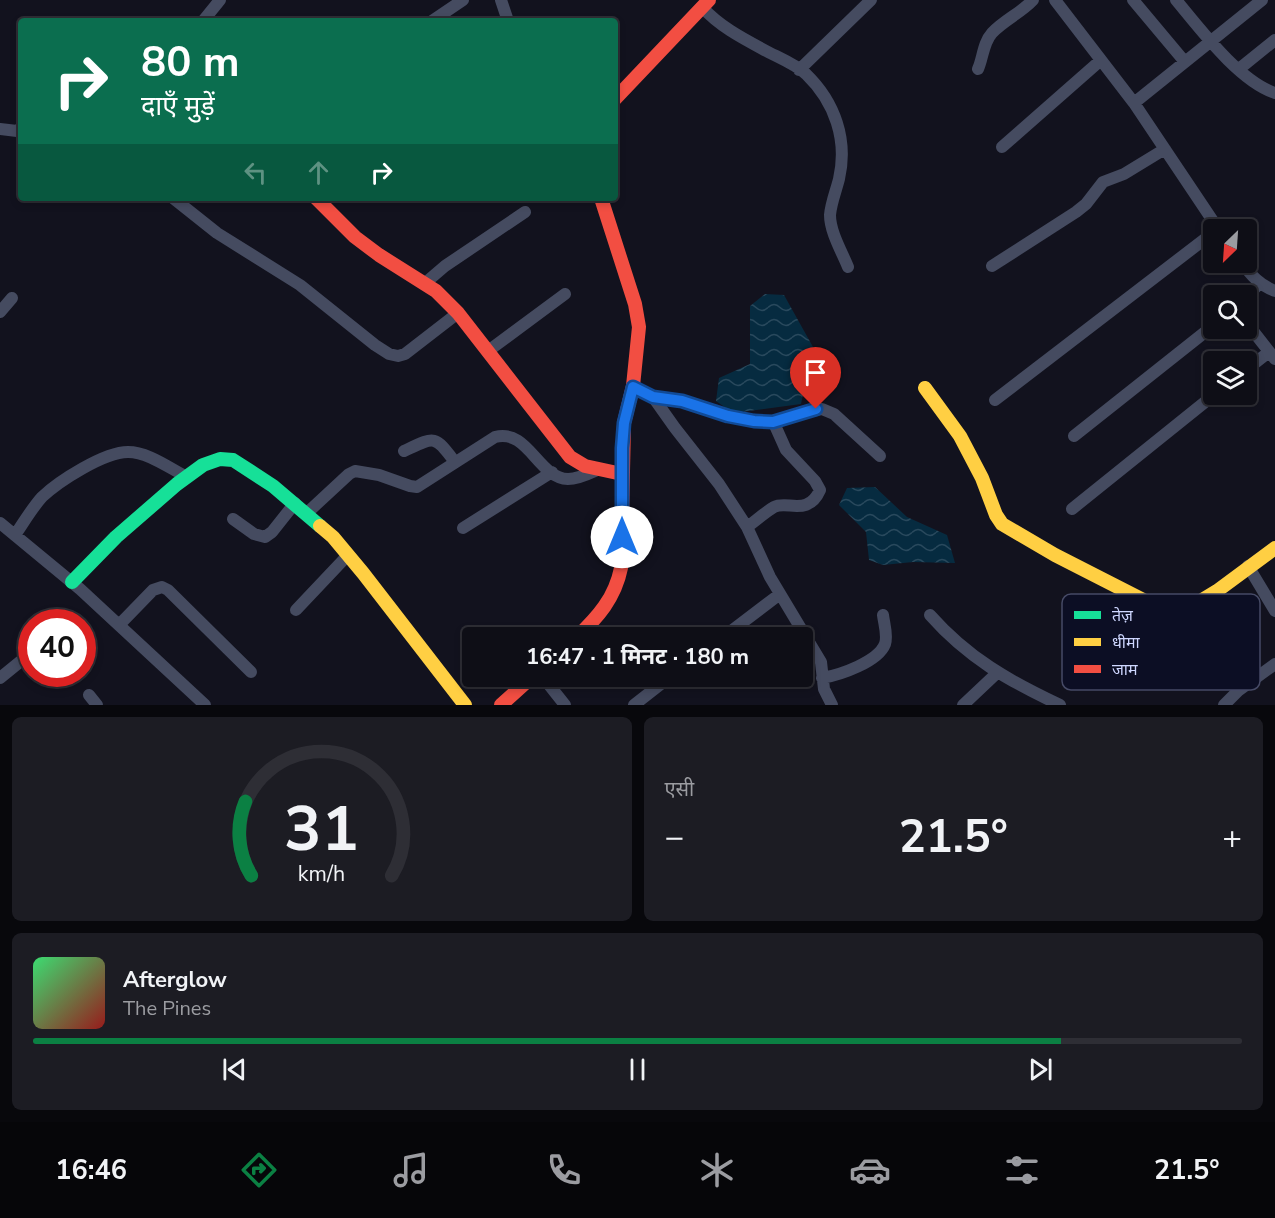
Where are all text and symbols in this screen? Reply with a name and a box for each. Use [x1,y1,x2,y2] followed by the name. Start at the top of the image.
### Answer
[141,34,240,91] text: 80 m
[42,42,120,120] icon: right
[141,88,215,125] text: दाएँ मुड़ें
[239,156,272,189] icon: left
[302,156,335,189] icon: ahead
[365,156,398,189] icon: right
[1203,219,1257,273] north arrow
[1203,219,1257,405] map controls
[1203,285,1257,339] button: search
[790,347,841,409] pin
[1203,351,1257,405] button: layers
[799,356,832,389] icon: arrive
[590,505,654,569] position arrow
[1062,594,1260,690] legend
[1112,605,1134,627] text: तेज़
[18,609,96,687] speed limit sign: 40
[1112,632,1141,654] text: धीमा
[526,642,749,672] text: 16:47 · 1 मिनट · 180 m
[1112,659,1138,681] text: जाम
[665,776,694,803] text: एसी
[284,787,359,872] text: 31
[899,807,1008,868] text: 21.5°
[665,815,684,860] text: −
[1222,815,1242,860] text: +
[298,859,345,889] text: km/h
[123,965,227,995] text: Afterglow
[123,995,211,1022] text: The Pines
[218,1053,251,1086] icon: previous
[621,1053,654,1086] icon: pause
[1024,1053,1057,1086] icon: next
[238,1149,280,1191] icon: directions
[390,1149,432,1191] icon: music
[543,1149,585,1191] icon: phone
[696,1149,738,1191] icon: climate
[849,1149,891,1191] icon: car
[1001,1149,1043,1191] icon: filters
[55,1152,127,1189] text: 16:46
[1154,1152,1220,1189] text: 21.5°

